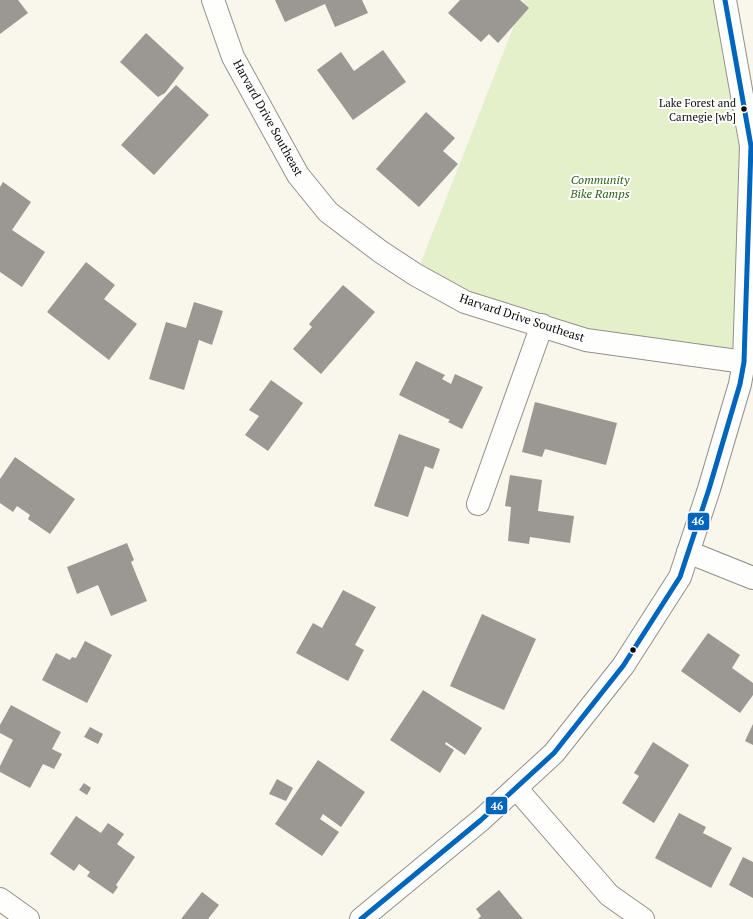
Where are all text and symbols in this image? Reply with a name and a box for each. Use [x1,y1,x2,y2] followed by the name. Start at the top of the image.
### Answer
[230,57,307,179] street label: Harvard Drive Southeast
[659,96,736,124] place label: Lake Forest and Carnegie [wb]
[739,104,749,114] marker: Lake Forest and Carnegie [wb]
[569,172,630,201] park label: Community Bike Ramps
[458,290,587,345] street label: Harvard Drive Southeast
[687,512,710,531] line badge: 46
[692,514,704,528] text: 46
[628,645,638,655] unlabelled marker
[485,796,508,815] line badge: 46
[491,799,503,813] text: 46

